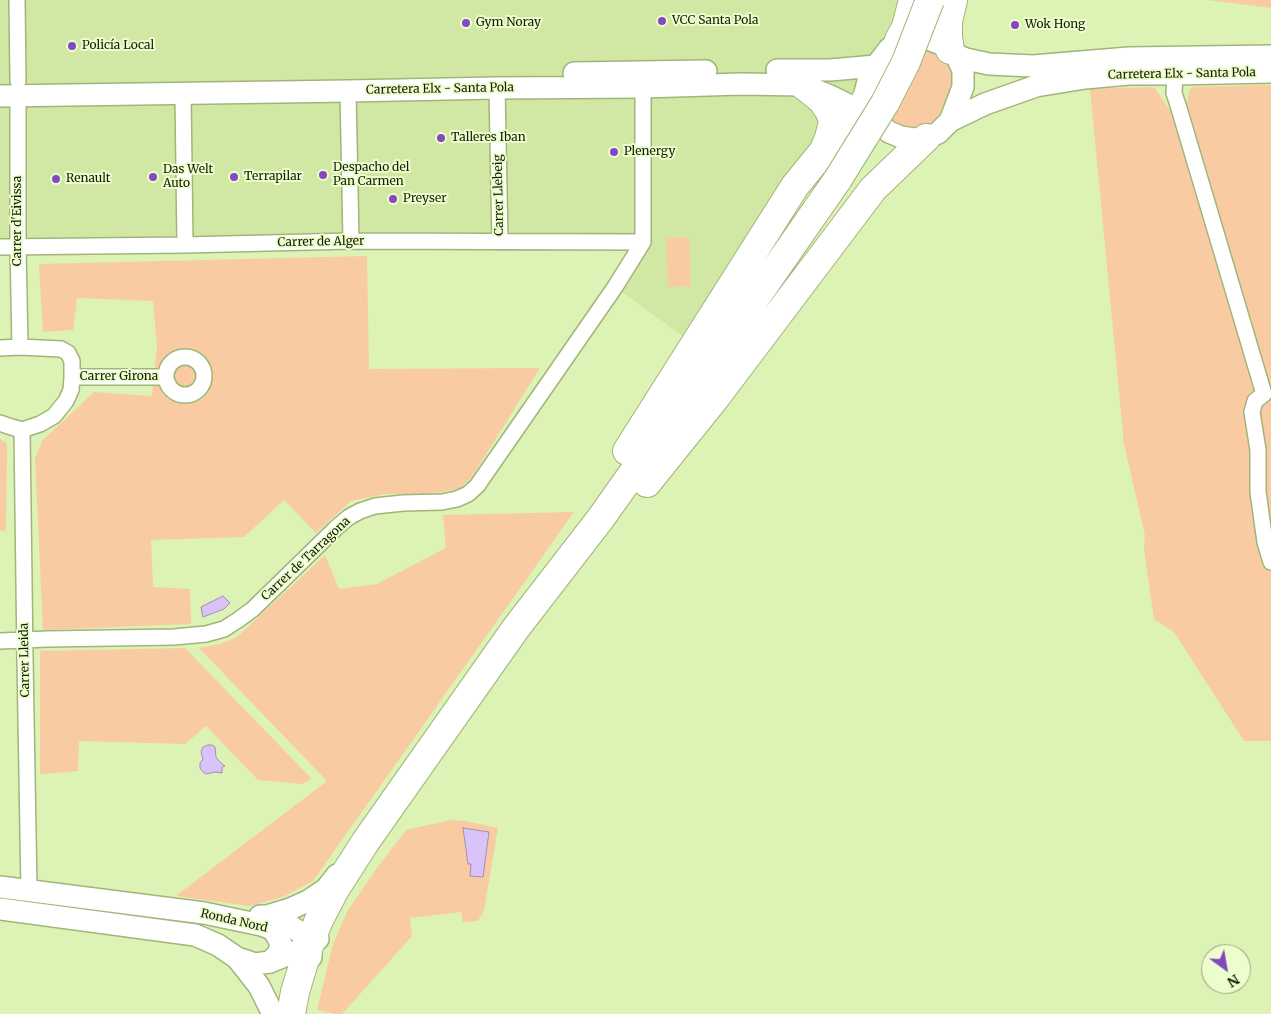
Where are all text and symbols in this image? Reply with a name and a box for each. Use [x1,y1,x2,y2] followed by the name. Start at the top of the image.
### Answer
[672,14,758,28] place label: VCC Santa Pola
[656,15,668,27] marker: VCC Santa Pola
[476,16,541,30] place label: Gym Noray
[460,17,472,29] marker: Gym Noray
[1025,18,1085,32] place label: Wok Hong
[1009,19,1021,31] marker: Wok Hong
[82,39,154,53] place label: Policía Local
[66,40,78,52] marker: Policía Local
[1108,66,1256,82] street label: Carretera Elx - Santa Pola
[366,81,514,97] street label: Carretera Elx - Santa Pola
[451,131,526,145] place label: Talleres Iban
[435,132,447,144] marker: Talleres Iban
[624,145,675,159] place label: Plenergy
[608,146,620,158] marker: Plenergy
[491,154,507,236] street label: Carrer Llebeig
[333,161,409,189] place label: Despacho del Pan Carmen
[163,163,213,191] place label: Das Welt Auto
[317,169,329,181] marker: Despacho del Pan Carmen
[244,170,302,184] place label: Terrapilar
[147,171,159,183] marker: Das Welt Auto
[228,171,240,183] marker: Terrapilar
[66,172,110,186] place label: Renault
[50,173,62,185] marker: Renault
[11,176,25,266] street label: Carrer d'Eivissa
[403,192,447,206] place label: Preyser
[387,193,399,205] marker: Preyser
[277,234,365,250] street label: Carrer de Alger
[80,370,158,384] street label: Carrer Girona
[259,514,353,604] street label: Carrer de Tarragona
[17,623,33,697] street label: Carrer Lleida
[199,906,269,936] street label: Ronda Nord
[1201,944,1251,994] north arrow
[1224,970,1243,991] text: N

